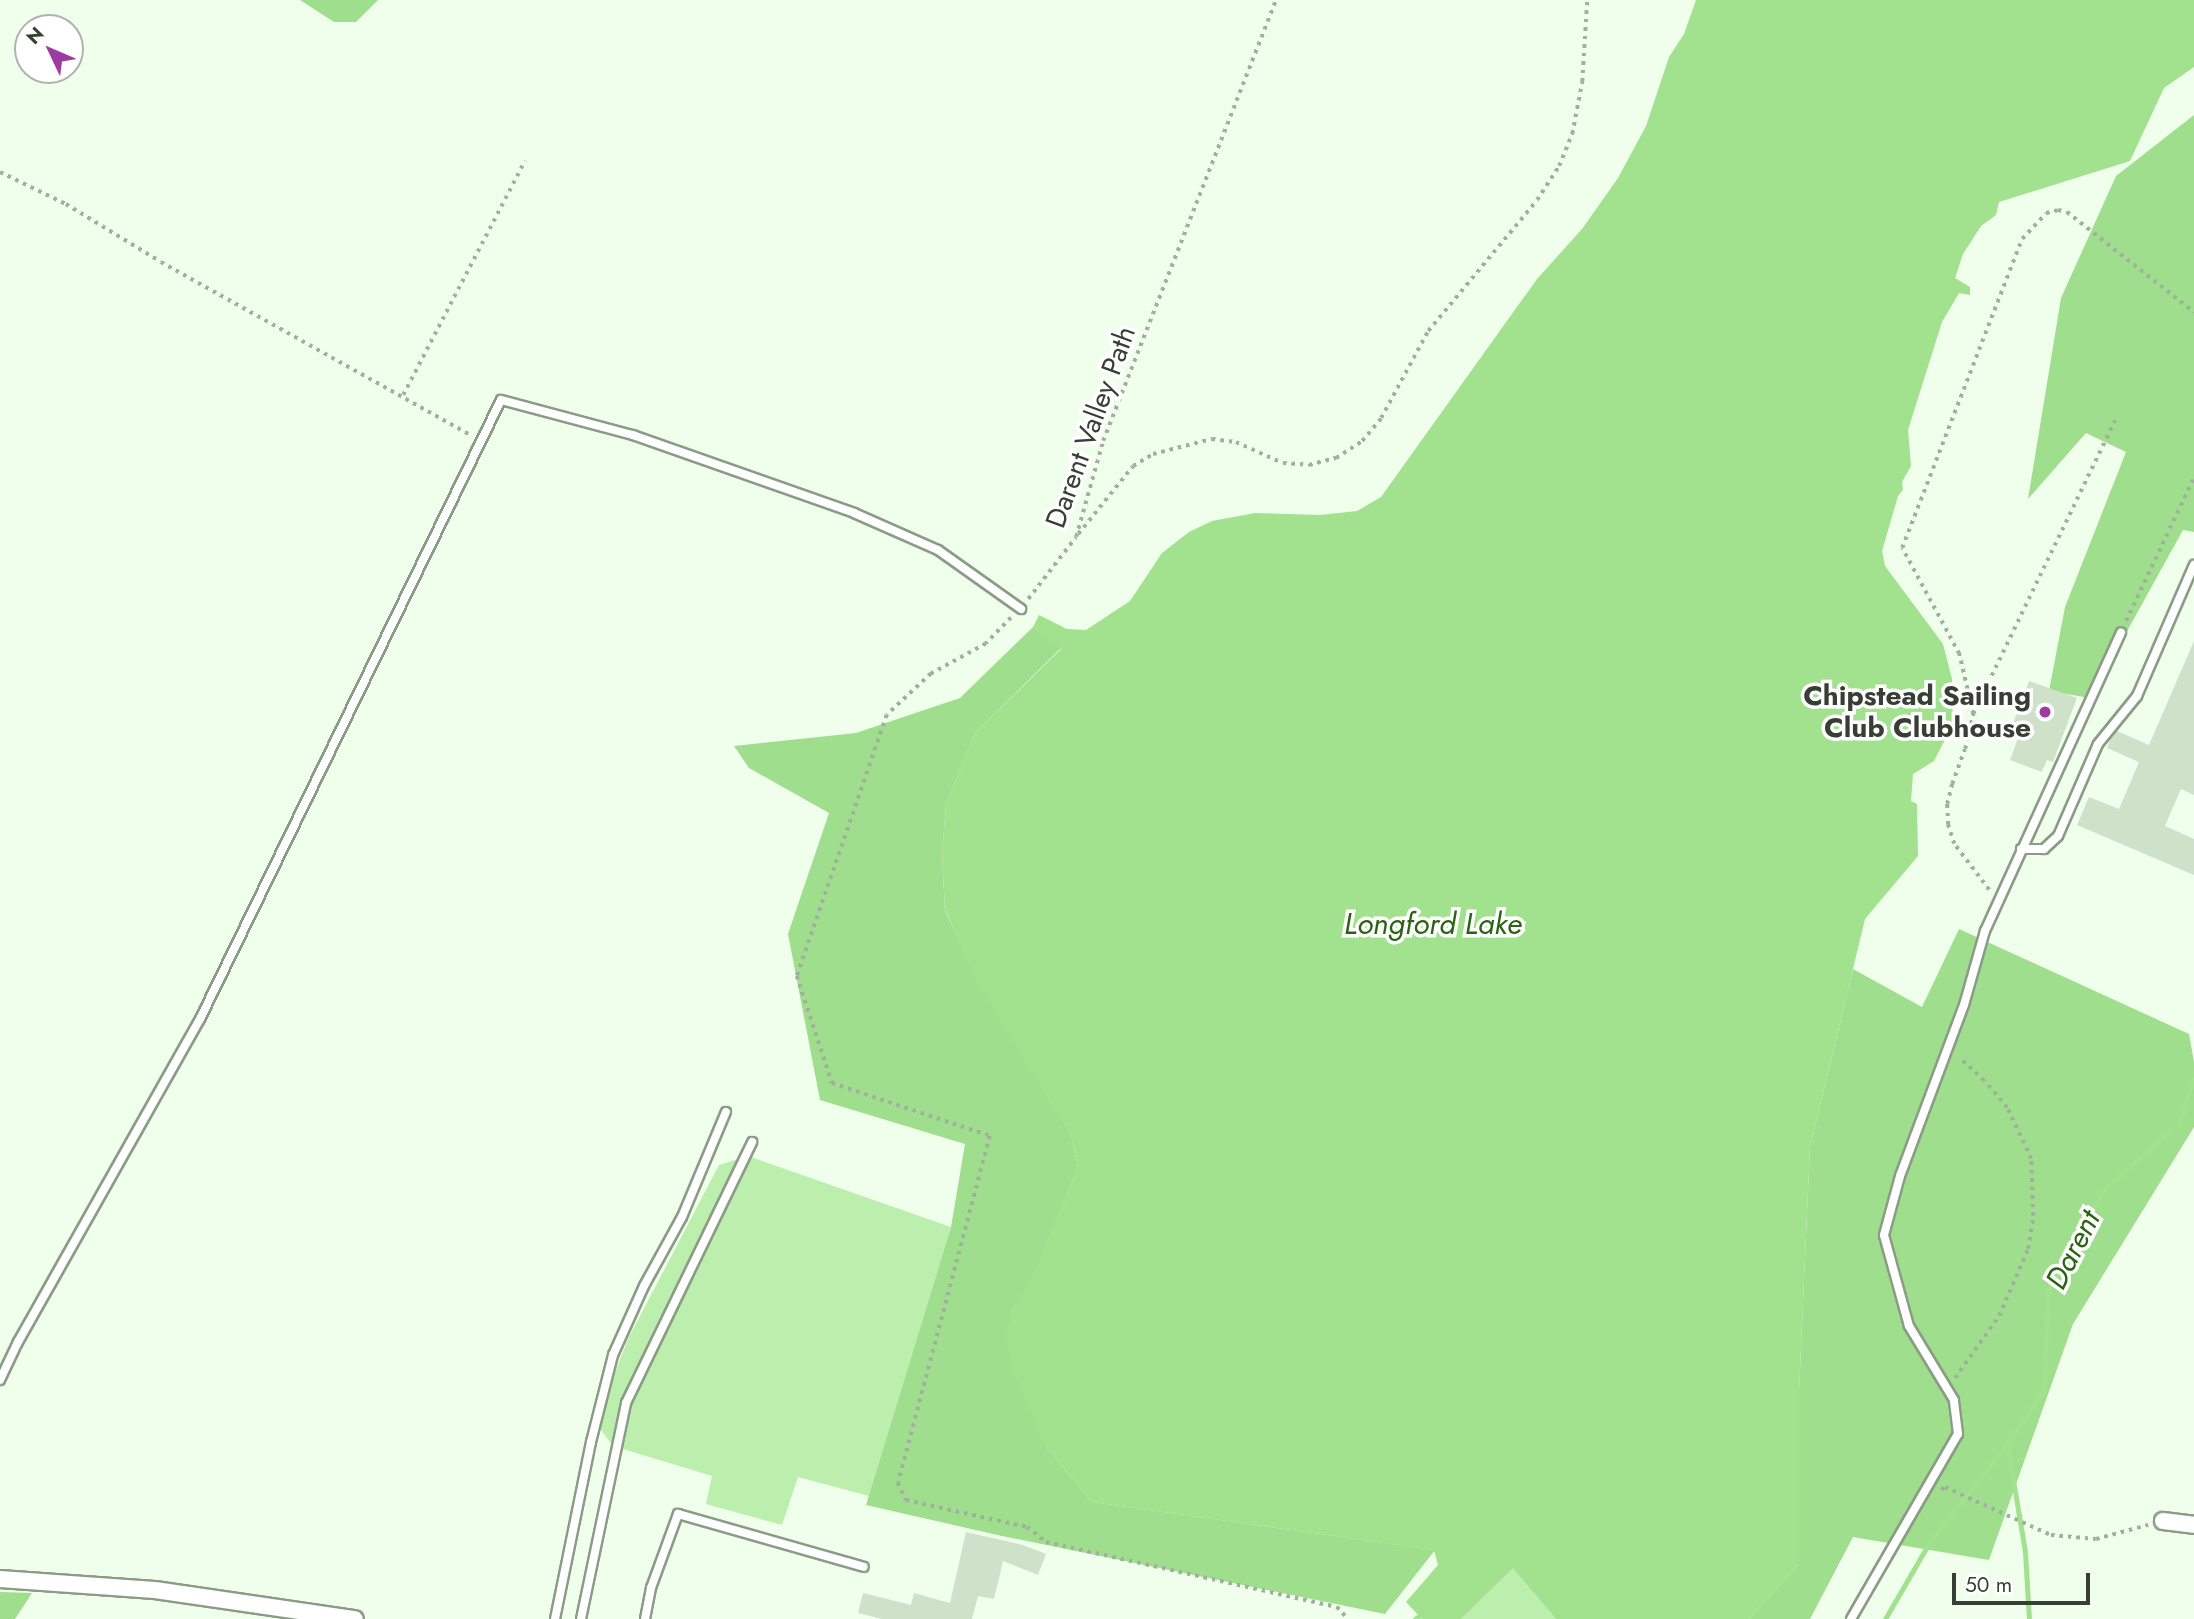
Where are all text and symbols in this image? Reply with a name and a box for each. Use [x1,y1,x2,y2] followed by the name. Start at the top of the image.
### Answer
[14,14,84,84] north arrow
[20,21,50,50] text: N
[1039,322,1143,532] street label: Darent Valley Path
[1803,679,2031,745] place label: Chipstead Sailing Club Clubhouse
[2037,704,2053,720] marker: Chipstead Sailing Club Clubhouse
[1344,906,1522,942] water label: Longford Lake
[2038,1205,2108,1295] water label: Darent
[1956,1560,2094,1604] scale bar
[1965,1570,2012,1600] text: 50 m

